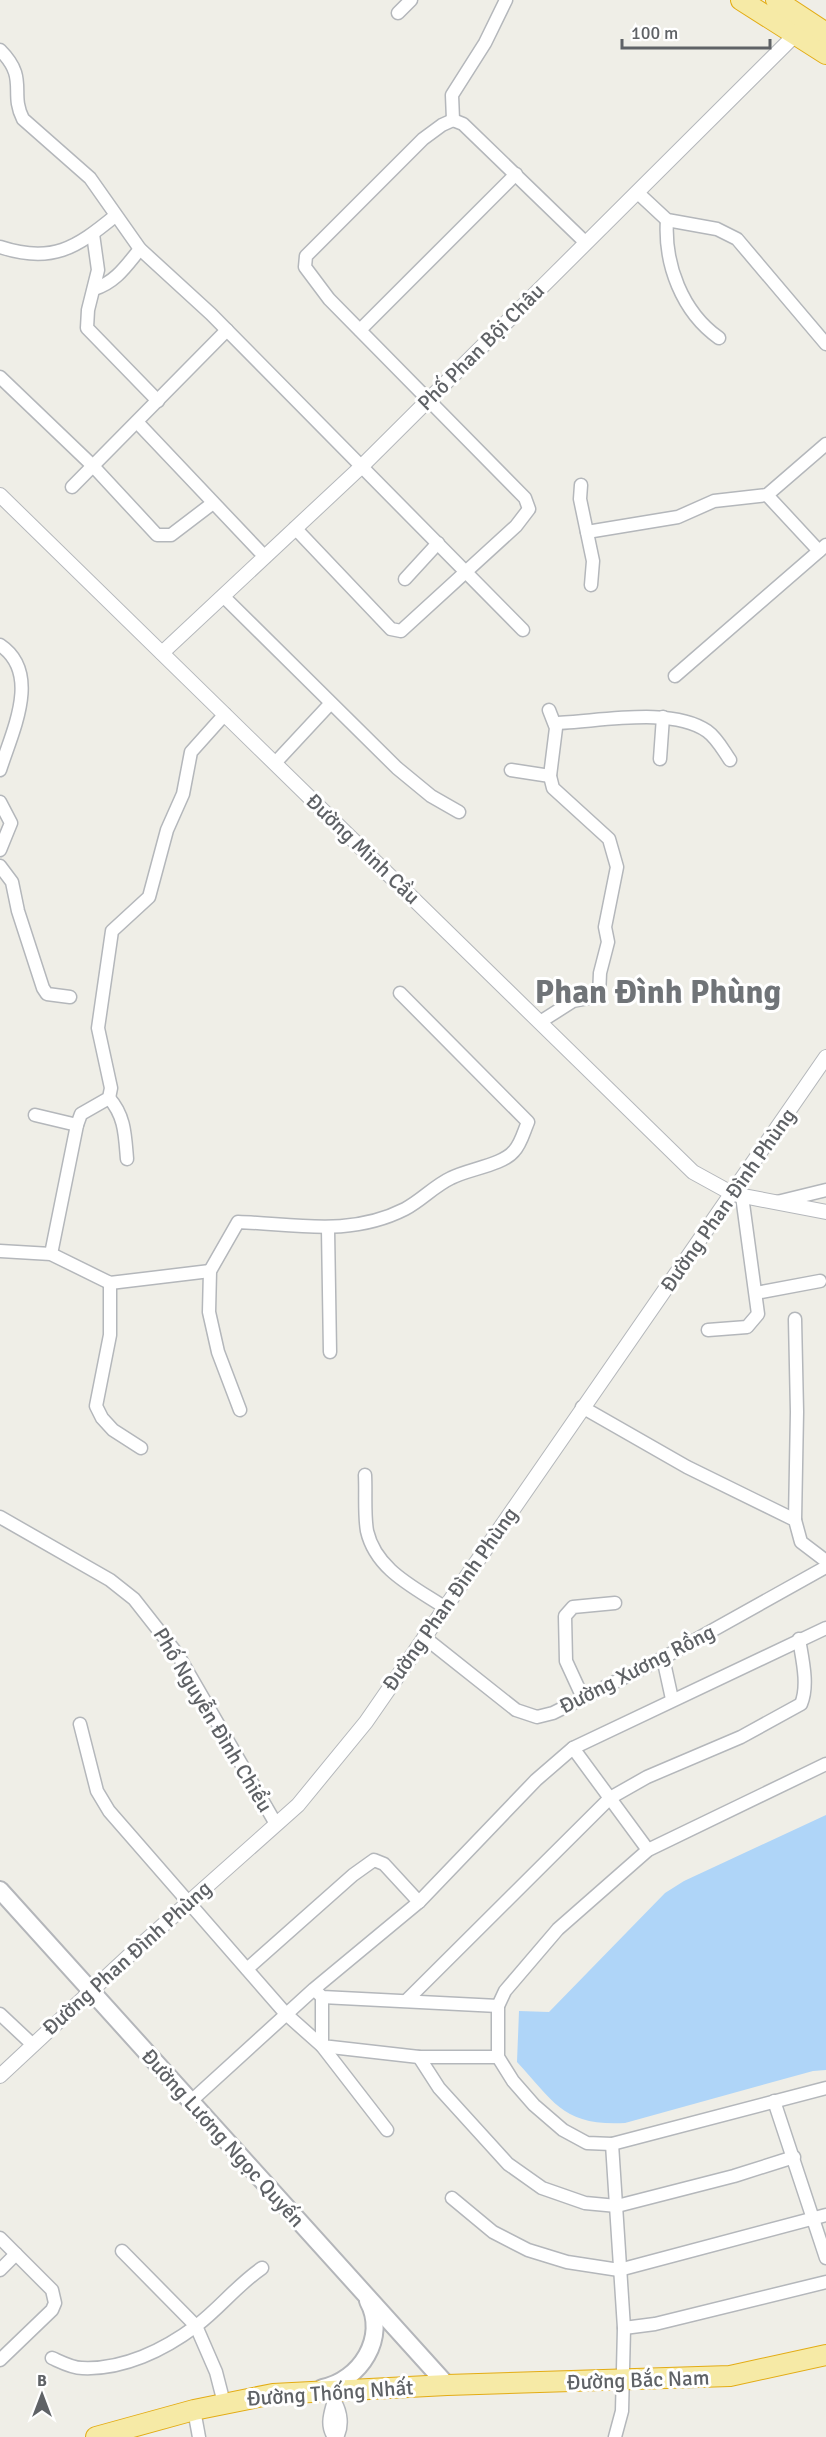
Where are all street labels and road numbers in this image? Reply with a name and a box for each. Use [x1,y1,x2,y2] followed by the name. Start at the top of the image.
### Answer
[412,278,550,416] street label: Phố Phan Bội Châu
[301,788,425,910] street label: Đường Minh Cầu
[655,1103,801,1297] street label: Đường Phan Đình Phùng
[377,1502,523,1696] street label: Đường Phan Đình Phùng
[555,1619,719,1719] street label: Đường Xương Rồng
[148,1622,279,1817] street label: Phố Nguyễn Đình Chiểu
[37,1875,217,2041] street label: Đường Phan Đình Phùng
[136,2043,310,2233] street label: Đường Lương Ngọc Quyến
[566,2365,710,2395] street label: Đường Bắc Nam
[246,2374,414,2412] street label: Đường Thống Nhất

